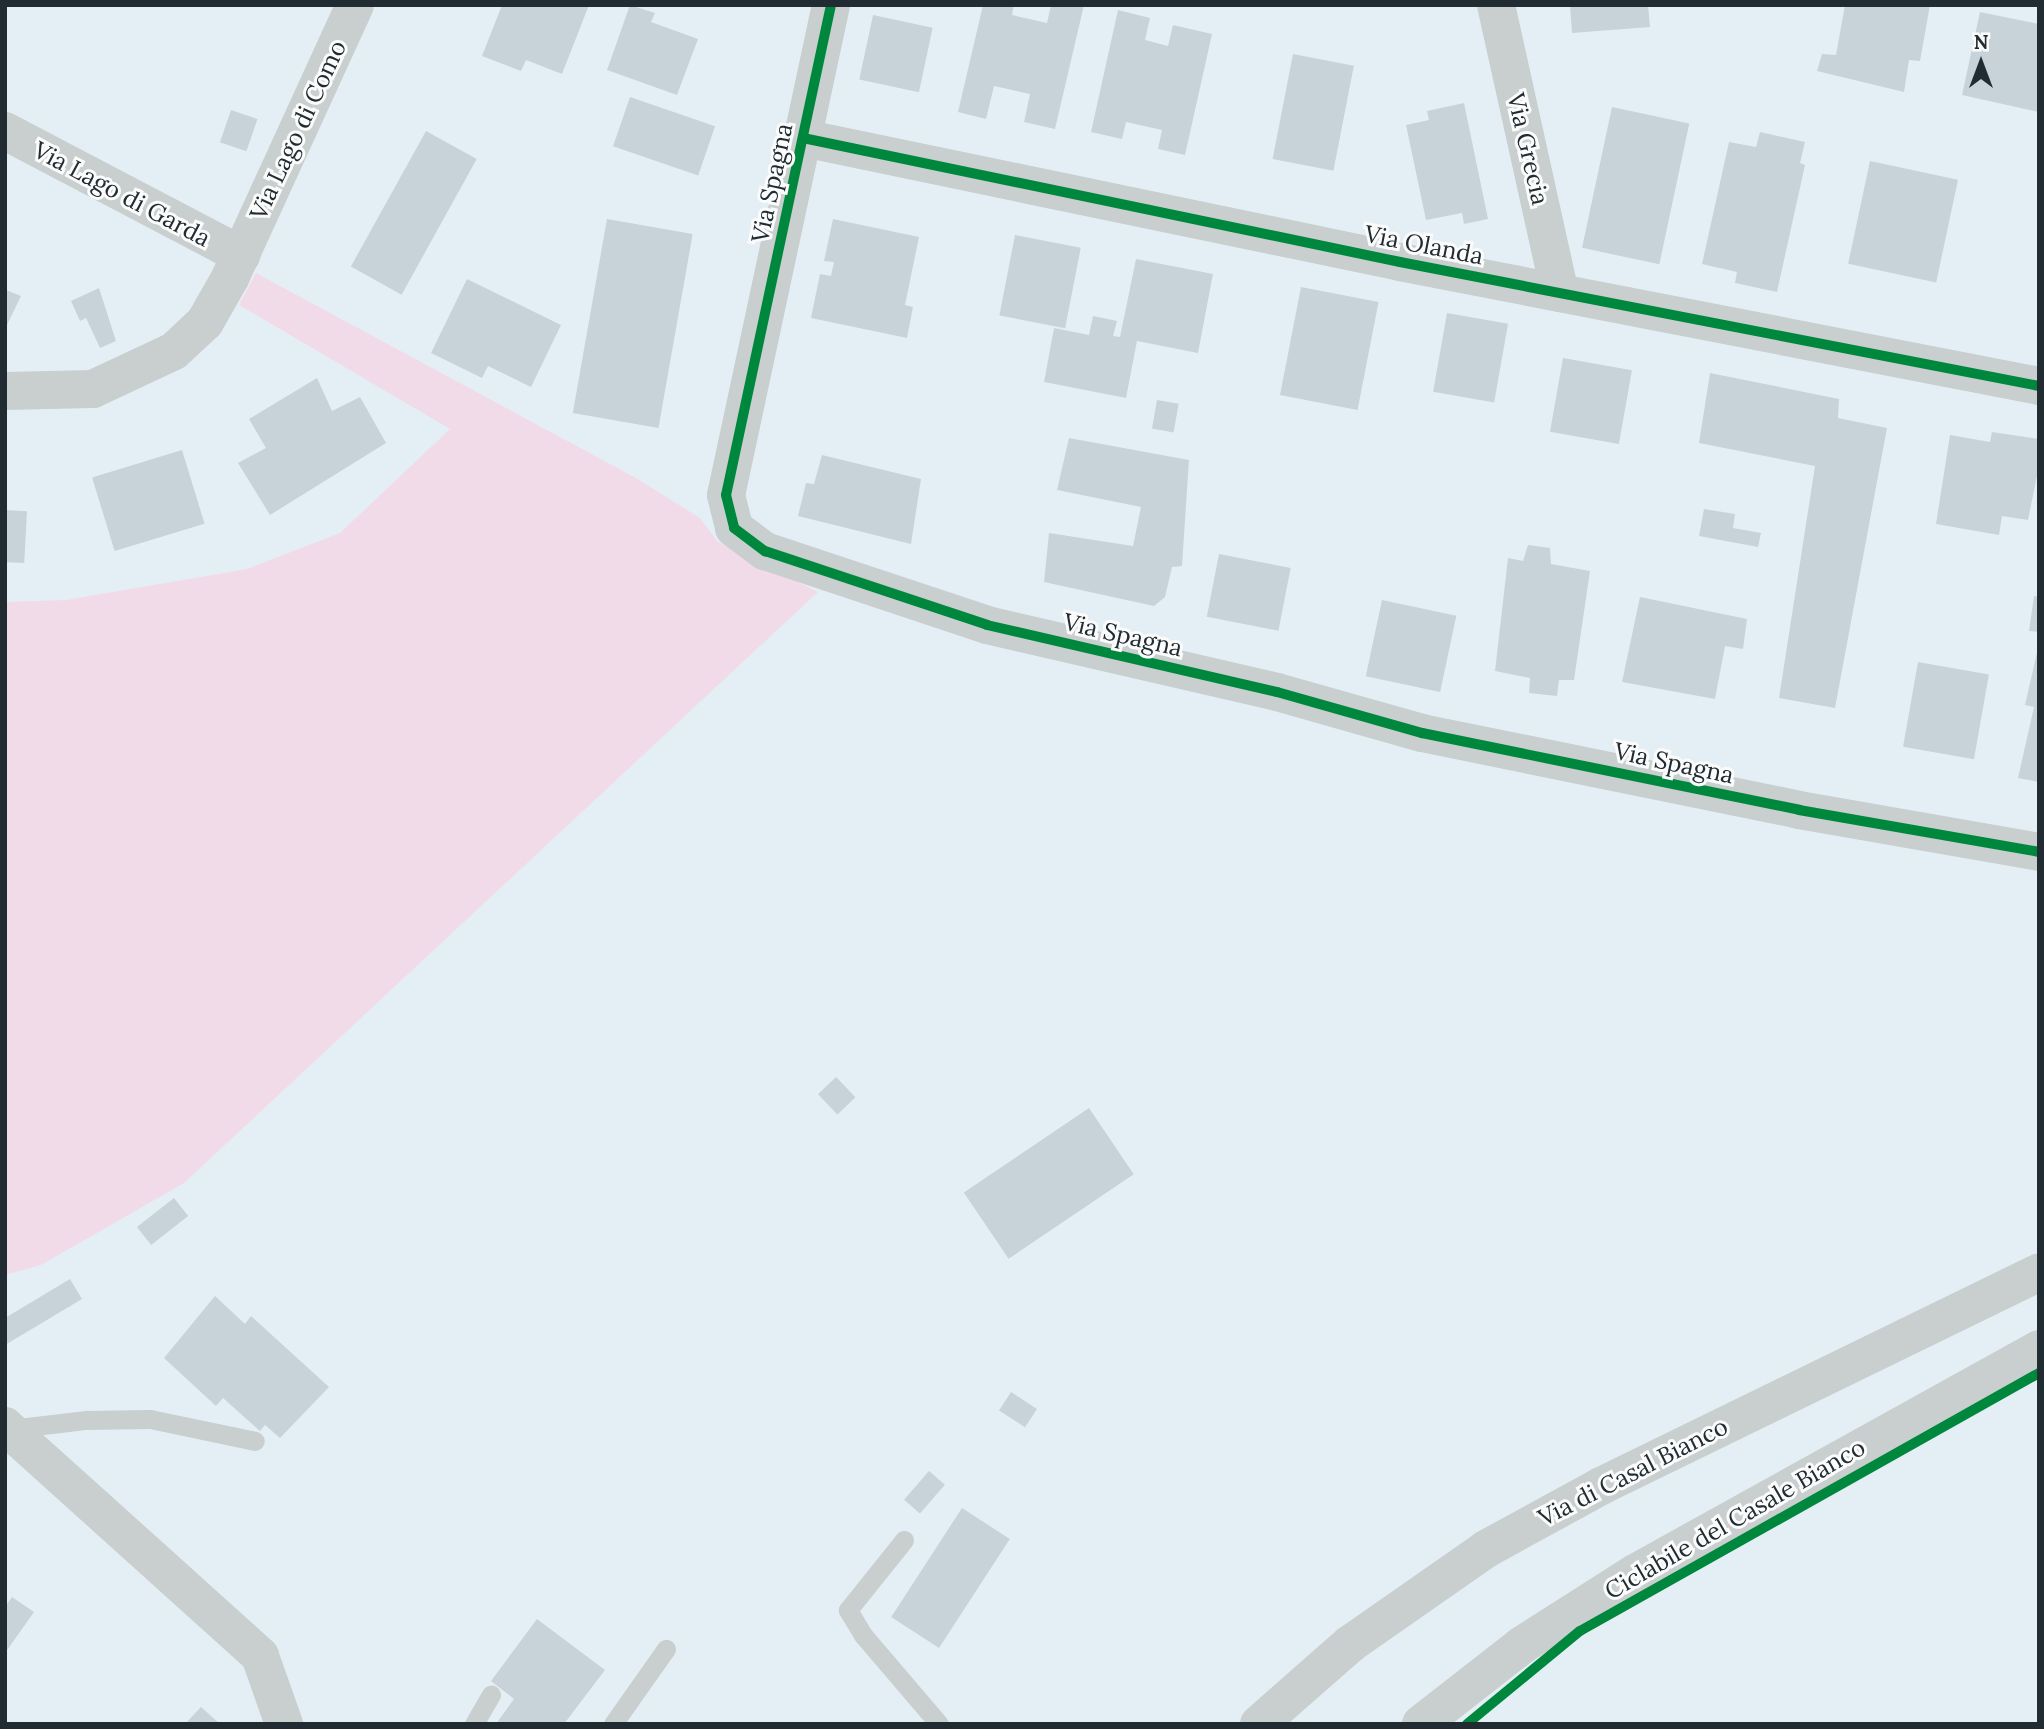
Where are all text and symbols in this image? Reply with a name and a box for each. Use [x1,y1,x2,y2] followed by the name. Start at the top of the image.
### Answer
[1946,28,2016,98] north arrow
[1974,30,1988,54] text: N
[244,36,352,224] street label: Via Lago di Como
[1501,90,1555,208] street label: Via Grecia
[745,121,799,245] street label: Via Spagna
[29,135,215,253] street label: Via Lago di Garda
[1362,219,1486,271] street label: Via Olanda
[1061,607,1185,663] street label: Via Spagna
[1612,736,1736,790] street label: Via Spagna
[1533,1412,1733,1532] street label: Via di Casal Bianco
[1600,1433,1870,1605] street label: Ciclabile del Casale Bianco

